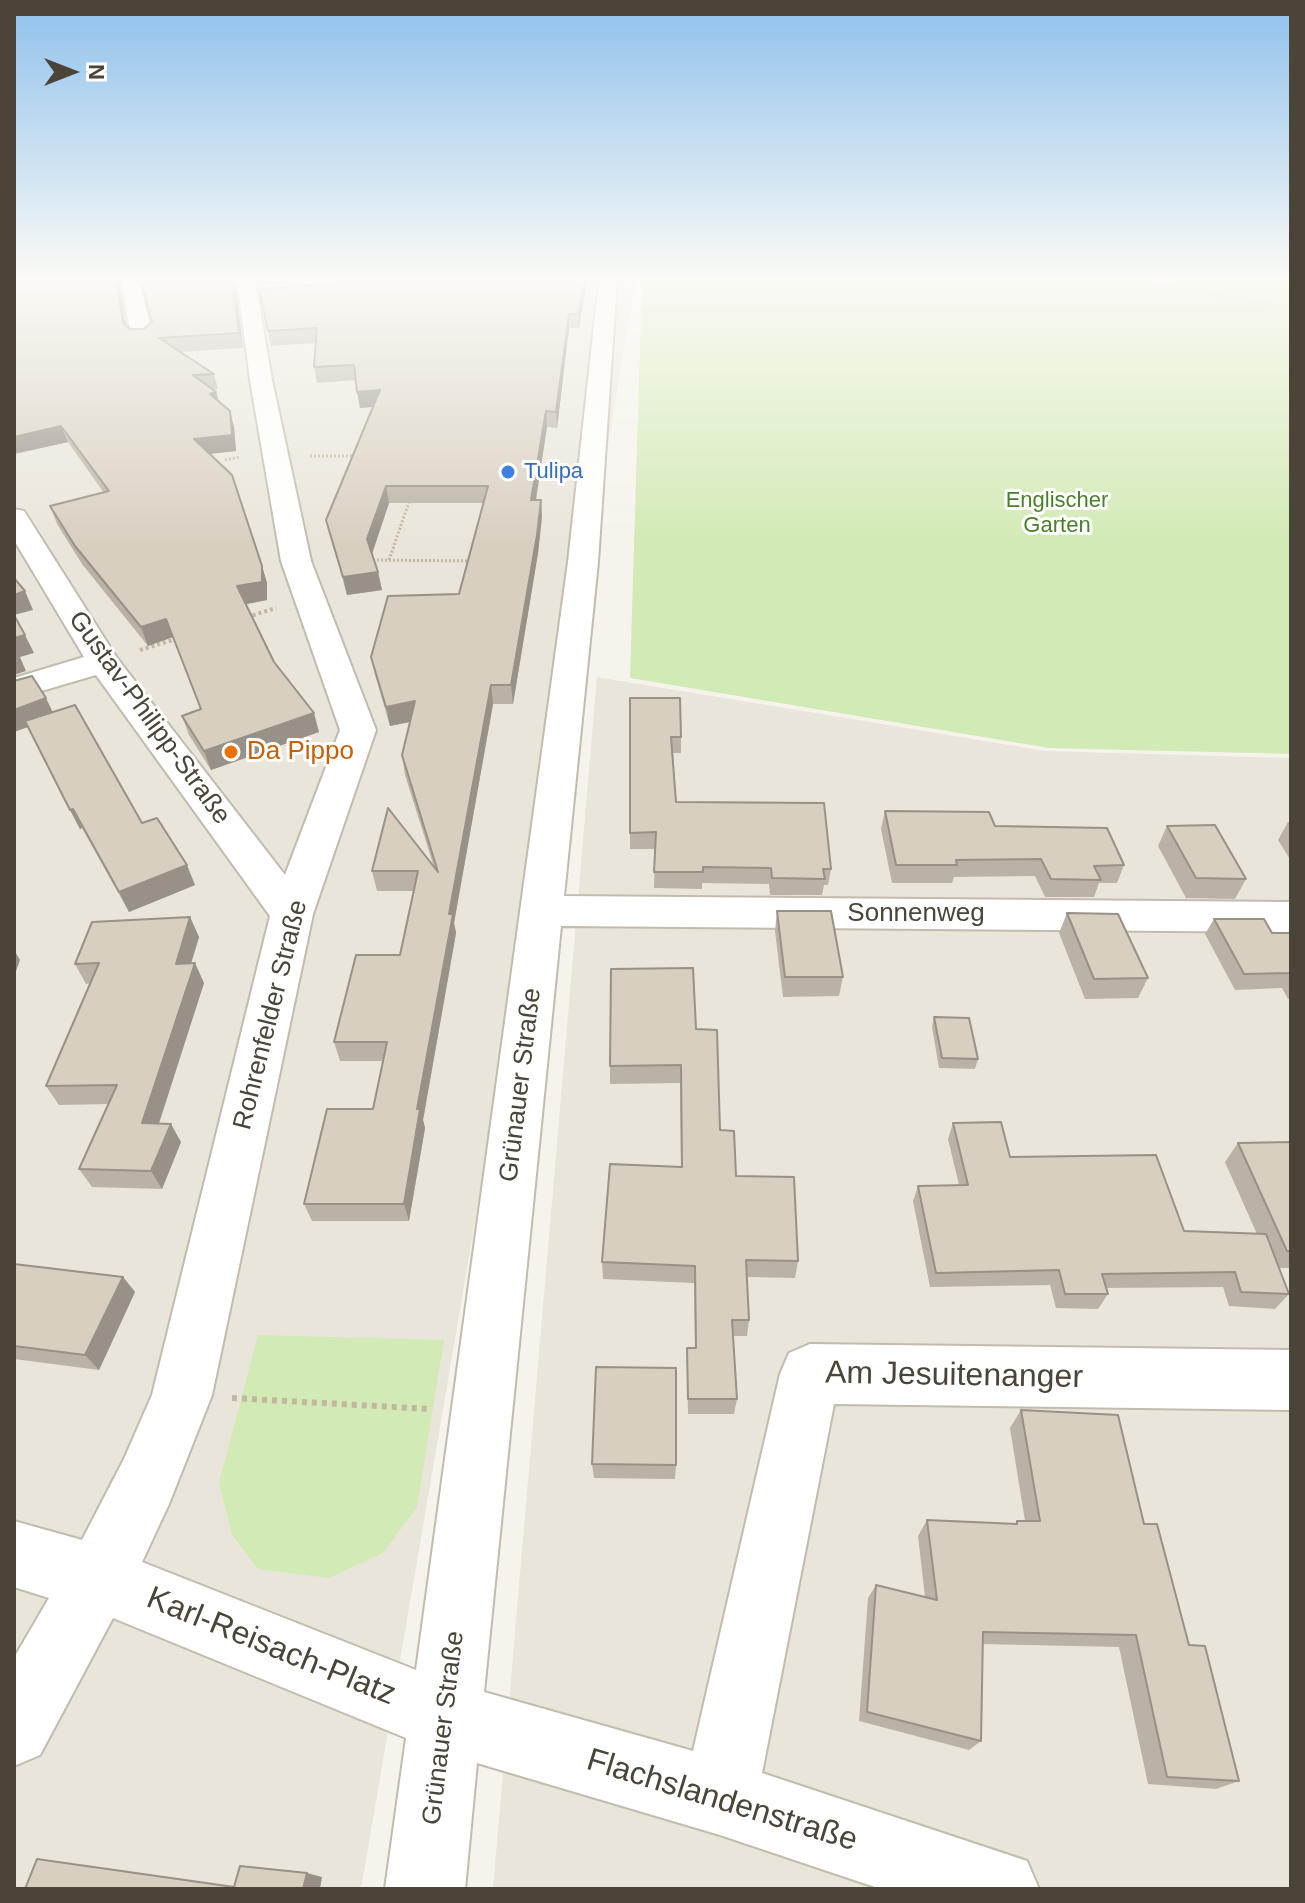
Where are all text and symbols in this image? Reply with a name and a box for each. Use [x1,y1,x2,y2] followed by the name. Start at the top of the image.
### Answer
[32,32,112,112] north arrow
[84,64,109,80] text: N
[524,459,583,485] place label: Tulipa
[499,463,517,481] marker: Tulipa
[1006,488,1108,540] park label: Englischer Garten
[61,605,237,831] street label: Gustav-Philipp-Straße
[247,736,354,768] place label: Da Pippo
[222,743,240,761] marker: Da Pippo
[227,897,315,1133] street label: Rohrenfelder Straße
[847,898,985,930] street label: Sonnenweg
[494,986,548,1184] street label: Grünauer Straße
[825,1355,1083,1397] street label: Am Jesuitenanger
[141,1580,401,1714] street label: Karl-Reisach-Platz
[417,1629,471,1827] street label: Grünauer Straße
[582,1742,862,1860] street label: Flachslandenstraße

